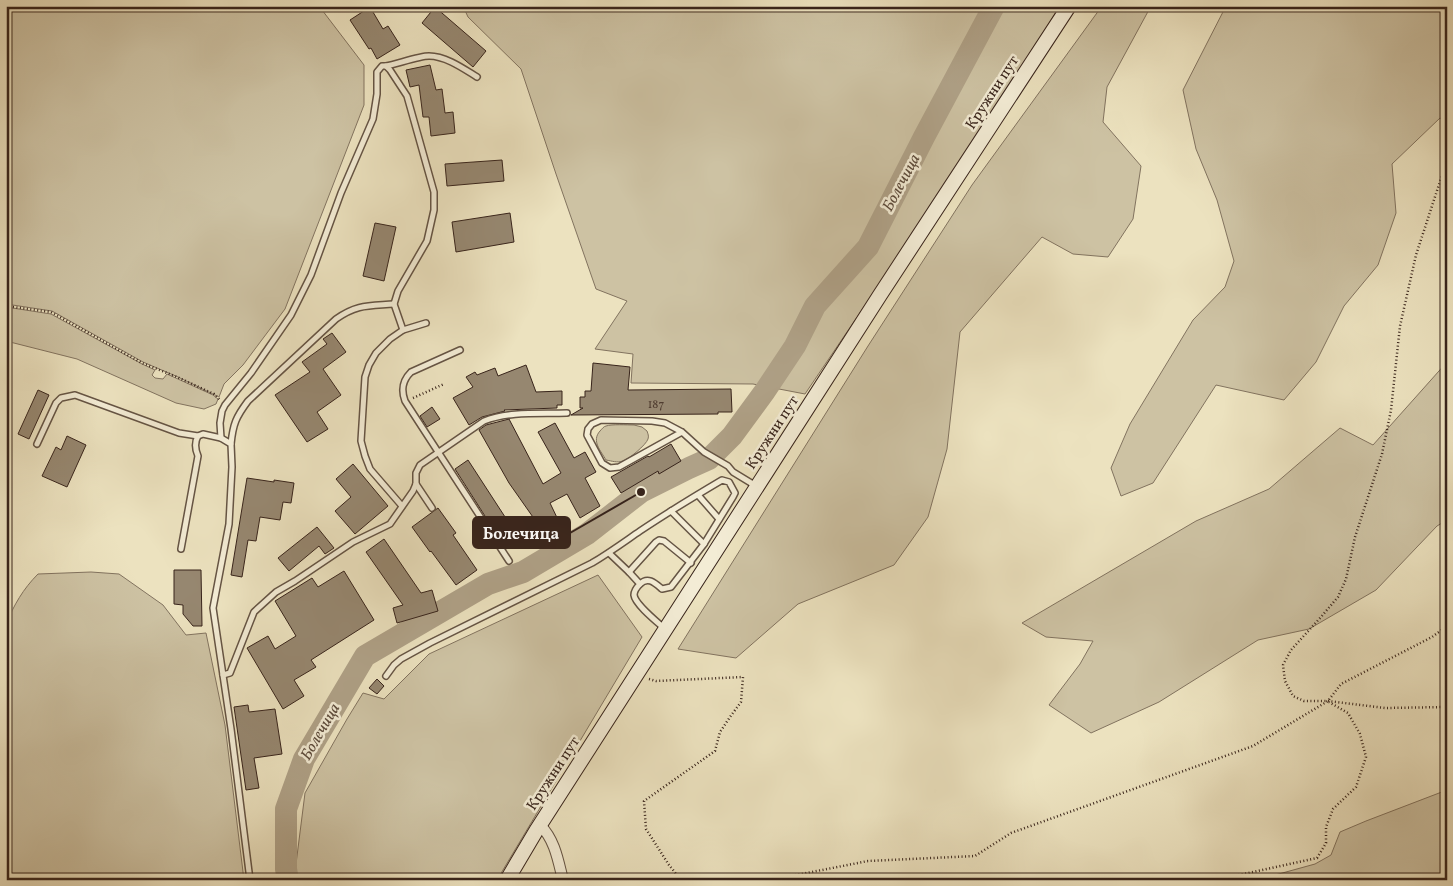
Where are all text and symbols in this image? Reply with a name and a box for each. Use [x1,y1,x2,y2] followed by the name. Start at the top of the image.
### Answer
[961,52,1025,134] street label: Кружни пут
[878,150,926,216] water label: Болечица
[741,392,805,474] street label: Кружни пут
[648,397,664,413] house number: 187
[473,517,570,548] callout: Болечица
[483,524,560,546] text: Болечица
[296,699,346,764] water label: Болечица
[522,733,586,815] street label: Кружни пут

